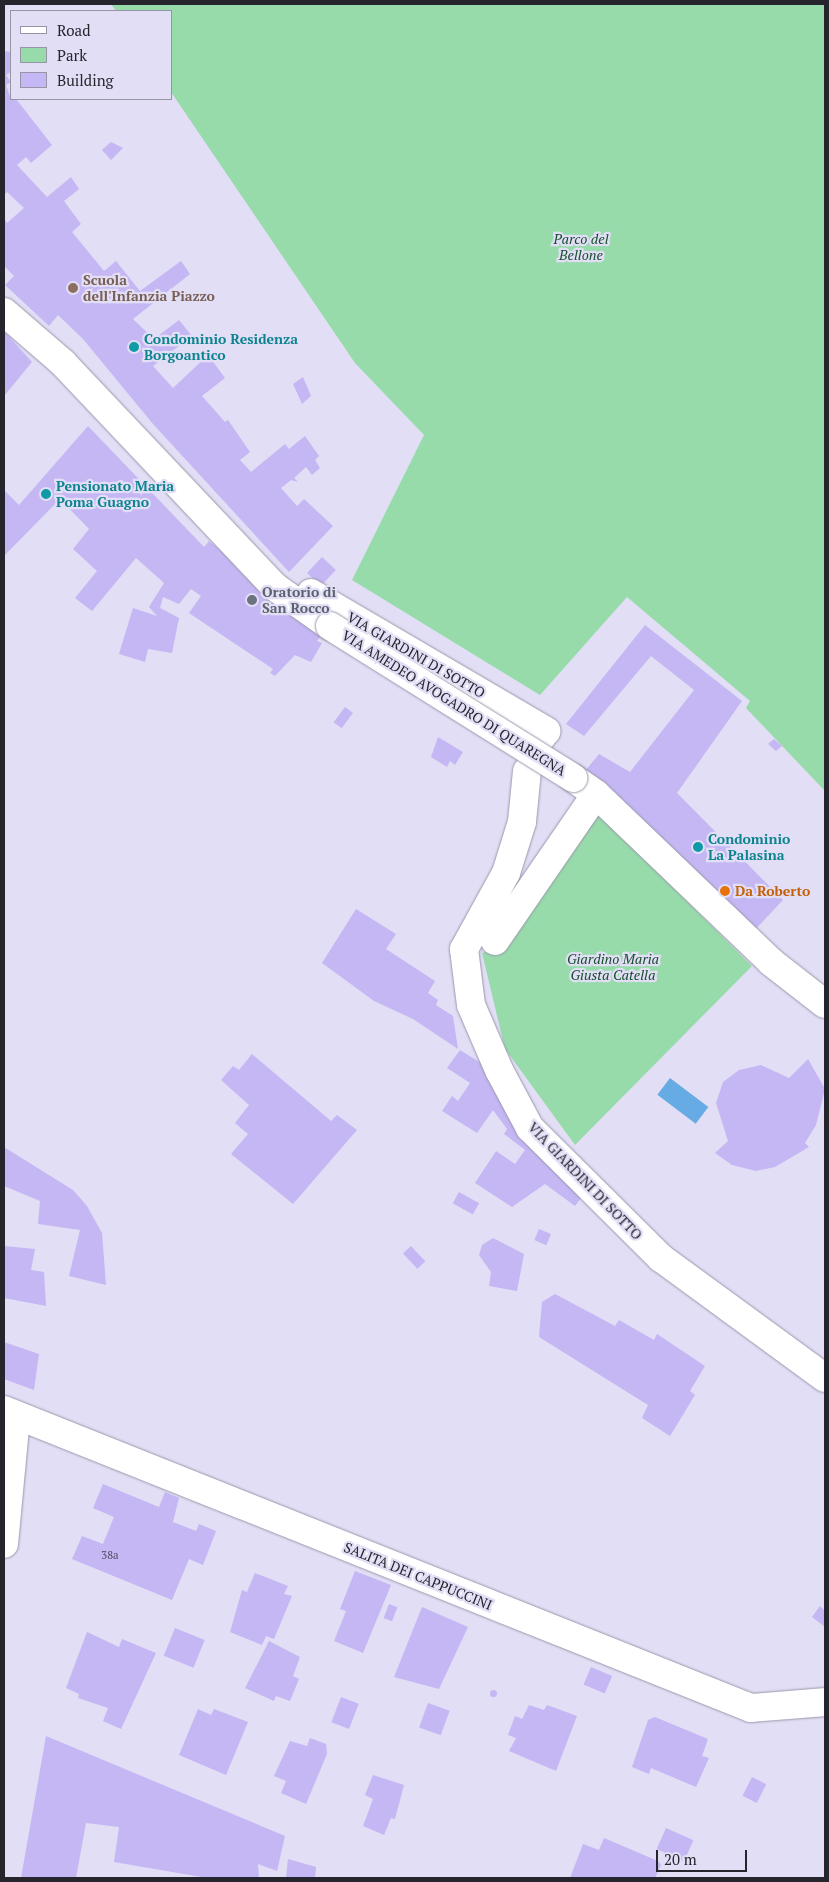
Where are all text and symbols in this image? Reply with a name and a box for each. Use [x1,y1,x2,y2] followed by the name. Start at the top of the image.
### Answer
[10,10,172,100] legend
[57,20,90,40] text: Road
[57,45,87,65] text: Park
[57,70,114,90] text: Building
[553,231,609,264] park label: Parco del Bellone
[83,272,215,304] place label: Scuola dell'Infanzia Piazzo
[67,282,79,294] marker: Scuola dell'Infanzia Piazzo
[144,331,298,364] place label: Condominio Residenza Borgoantico
[128,341,140,353] marker: Condominio Residenza Borgoantico
[56,478,174,511] place label: Pensionato Maria Poma Guagno
[40,488,52,500] marker: Pensionato Maria Poma Guagno
[262,584,336,616] place label: Oratorio di San Rocco
[246,594,258,606] marker: Oratorio di San Rocco
[344,608,488,702] street label: VIA GIARDINI DI SOTTO
[338,626,570,780] street label: VIA AMEDEO AVOGADRO DI QUAREGNA
[708,831,790,864] place label: Condominio La Palasina
[692,841,704,853] marker: Condominio La Palasina
[735,883,810,899] place label: Da Roberto
[719,885,731,897] marker: Da Roberto
[567,951,659,984] park label: Giardino Maria Giusta Catella
[524,1119,646,1243] street label: VIA GIARDINI DI SOTTO
[341,1538,495,1614] street label: SALITA DEI CAPPUCCINI
[101,1548,119,1562] house number: 38a
[659,1840,750,1872] scale bar
[664,1849,697,1869] text: 20 m

